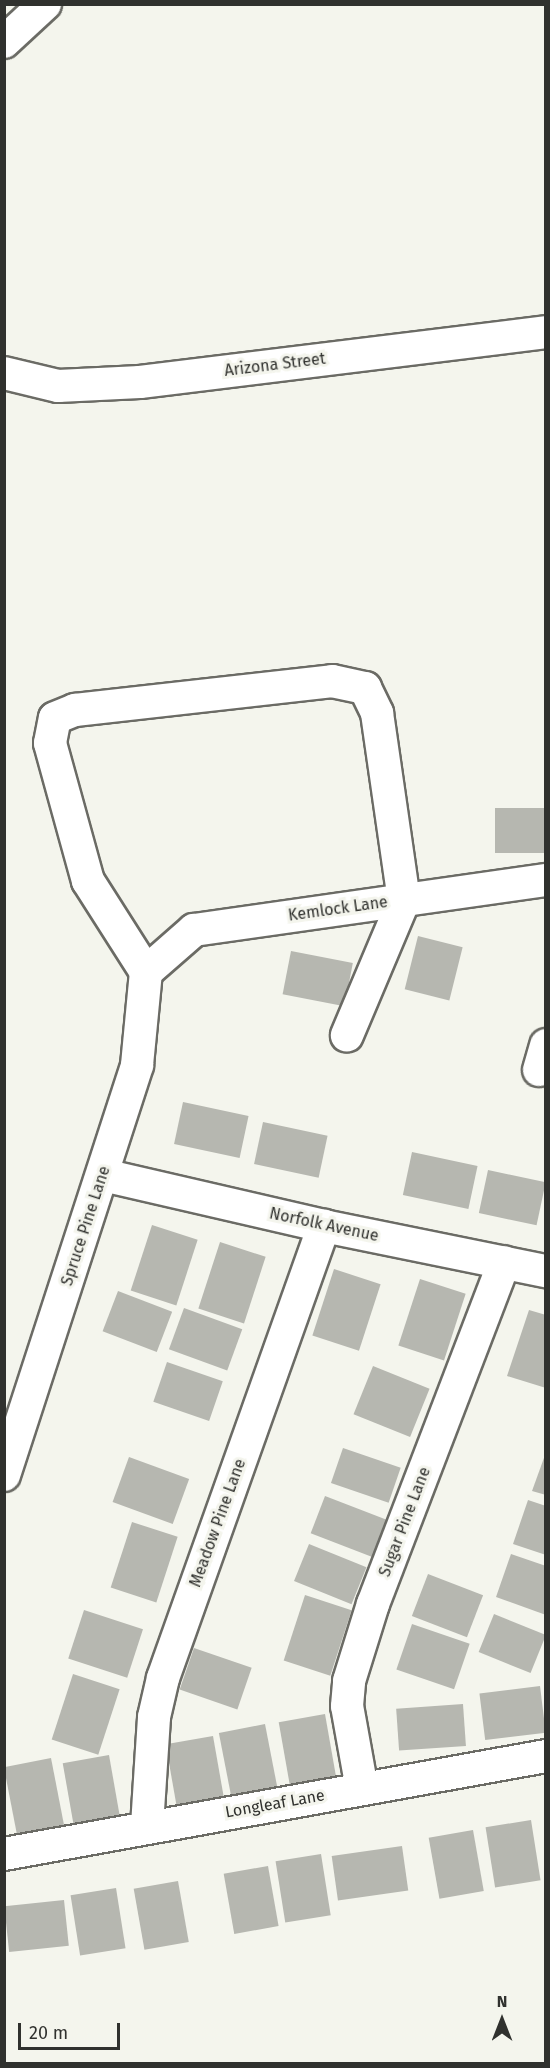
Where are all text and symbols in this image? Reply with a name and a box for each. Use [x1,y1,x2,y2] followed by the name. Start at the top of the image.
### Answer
[223,349,327,381] street label: Arizona Street
[287,893,389,925] street label: Kemlock Lane
[58,1164,114,1288] street label: Spruce Pine Lane
[268,1204,380,1246] street label: Norfolk Avenue
[186,1456,250,1590] street label: Meadow Pine Lane
[375,1464,435,1580] street label: Sugar Pine Lane
[224,1786,326,1822] street label: Longleaf Lane
[472,1990,532,2050] north arrow
[497,1992,507,2011] text: N
[21,2011,123,2049] scale bar
[29,2022,68,2044] text: 20 m

